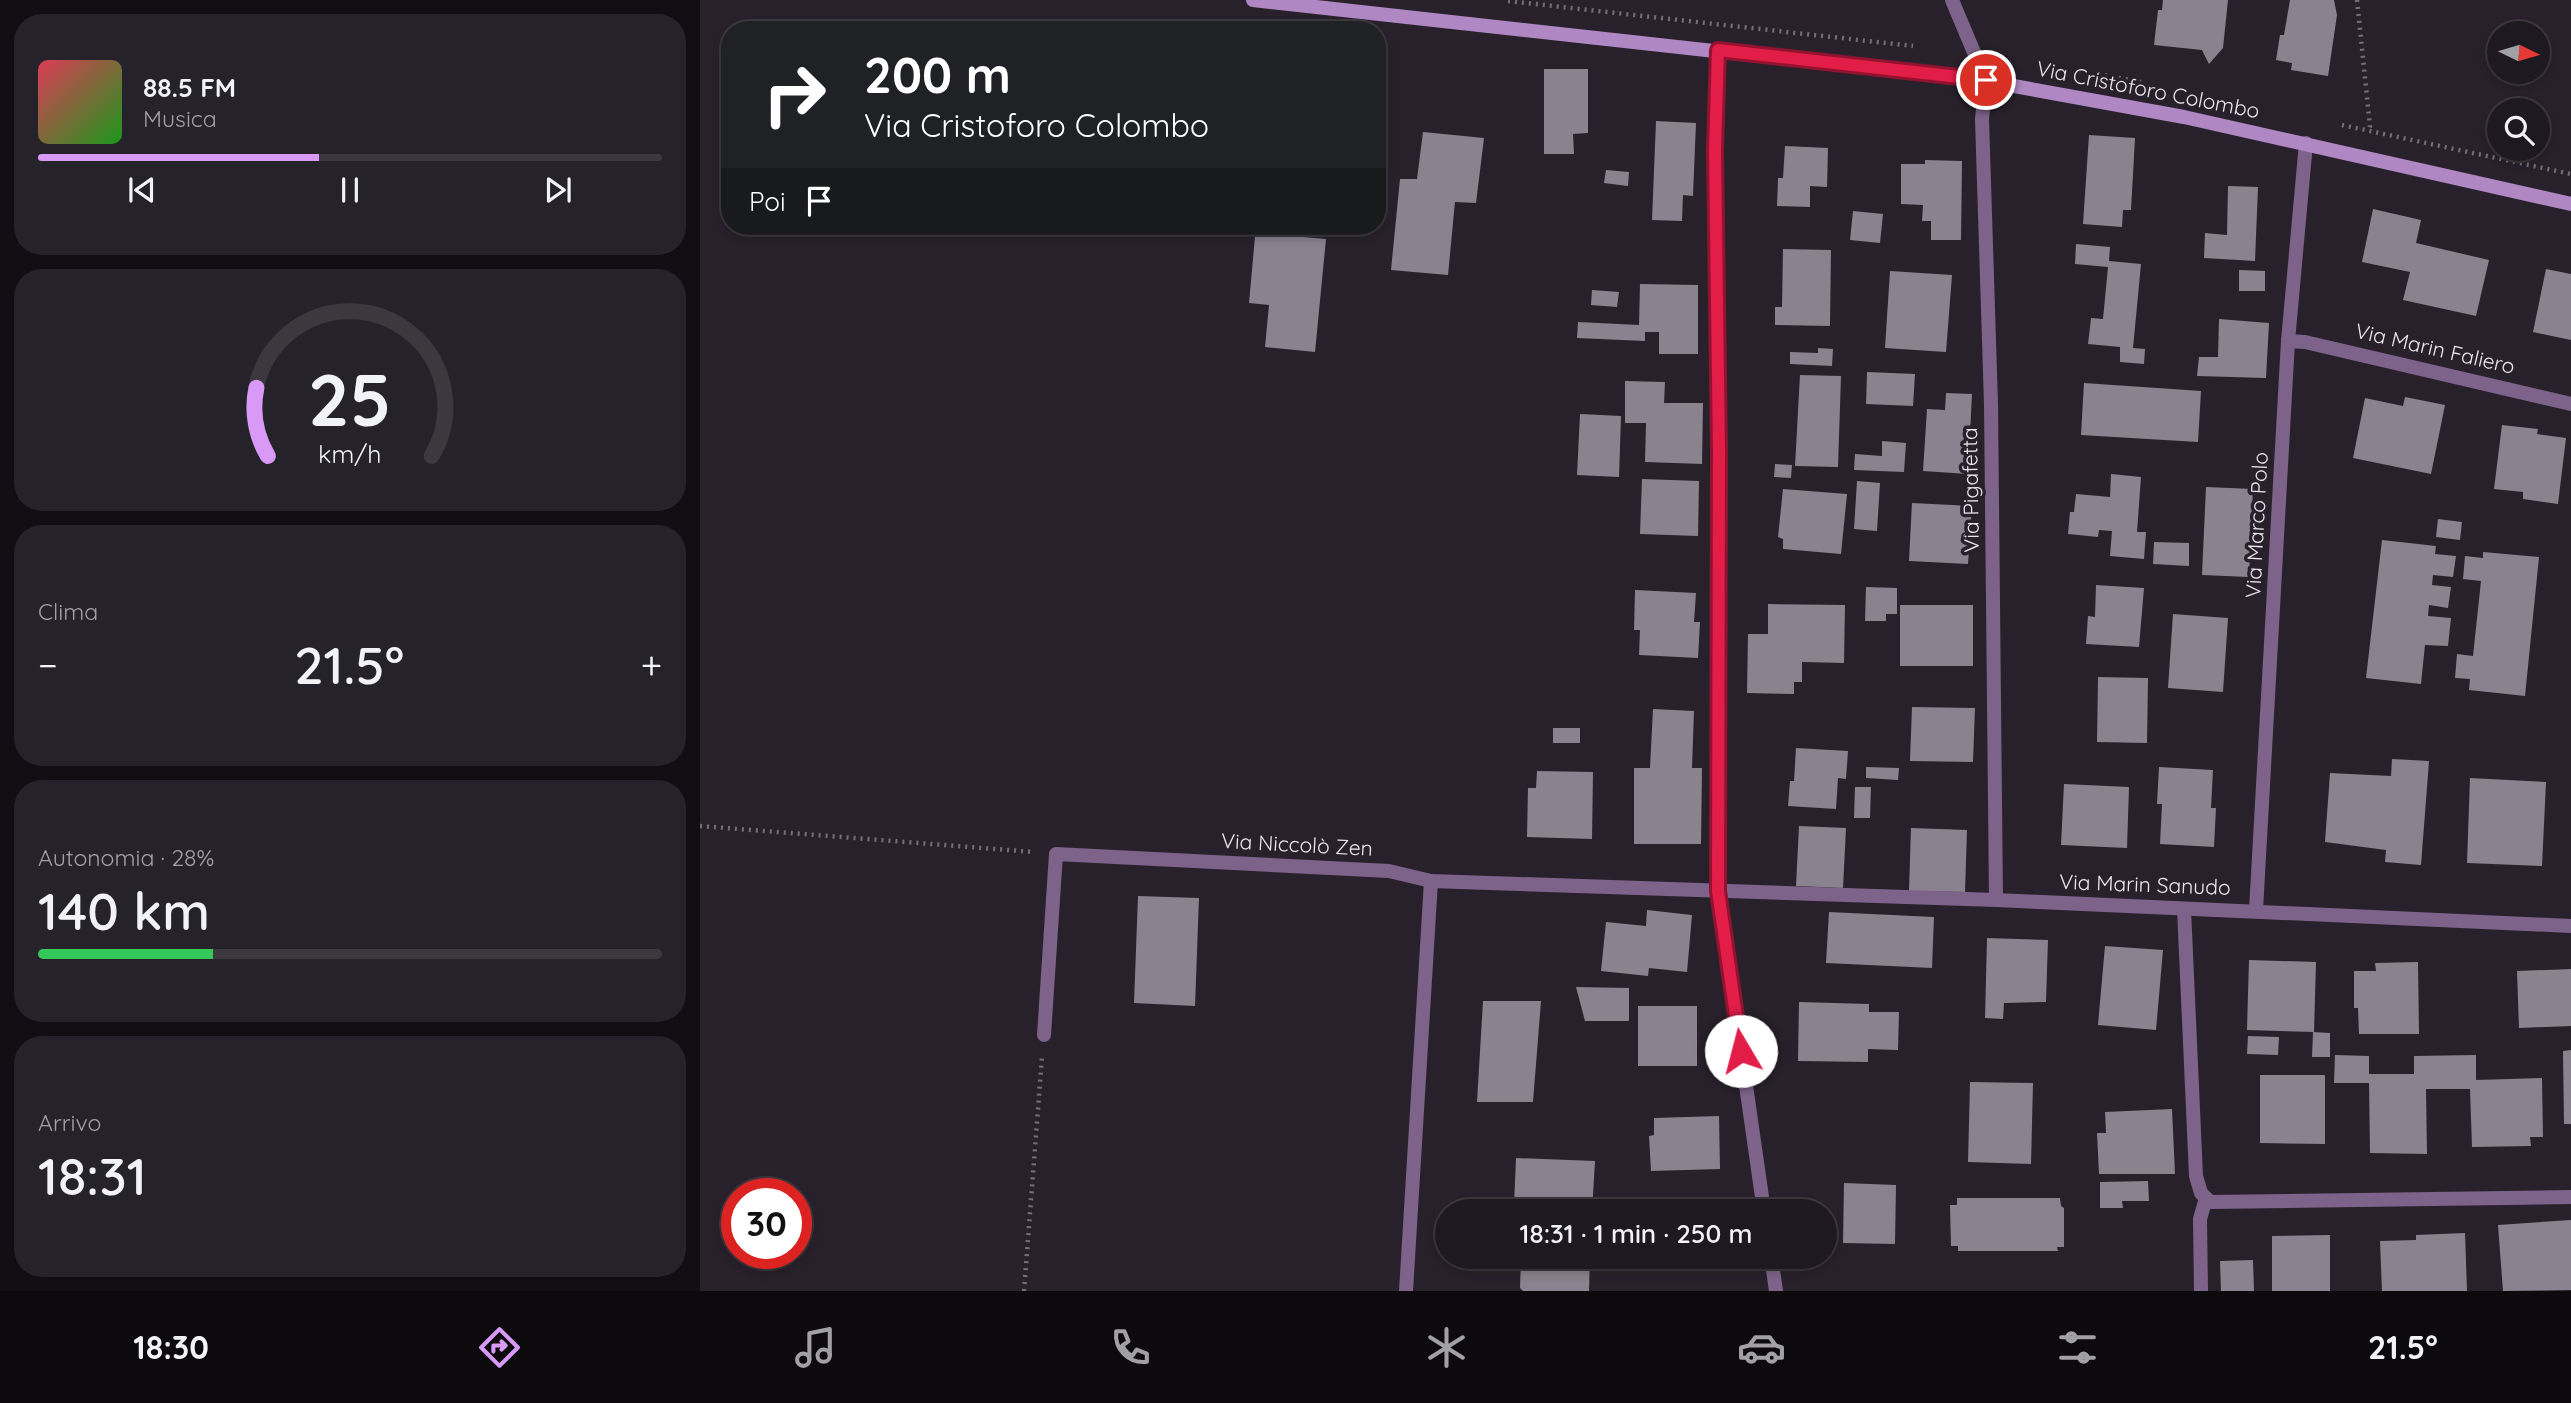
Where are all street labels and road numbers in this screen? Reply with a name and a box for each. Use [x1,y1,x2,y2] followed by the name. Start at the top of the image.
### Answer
[2035,55,2262,123] street label: Via Cristoforo Colombo
[2353,317,2518,379] street label: Via Marin Faliero
[1956,427,1984,553] street label: Via Pigafetta
[2239,451,2273,599] street label: Via Marco Polo
[1221,827,1374,861] street label: Via Niccolò Zen
[2059,868,2231,900] street label: Via Marin Sanudo

